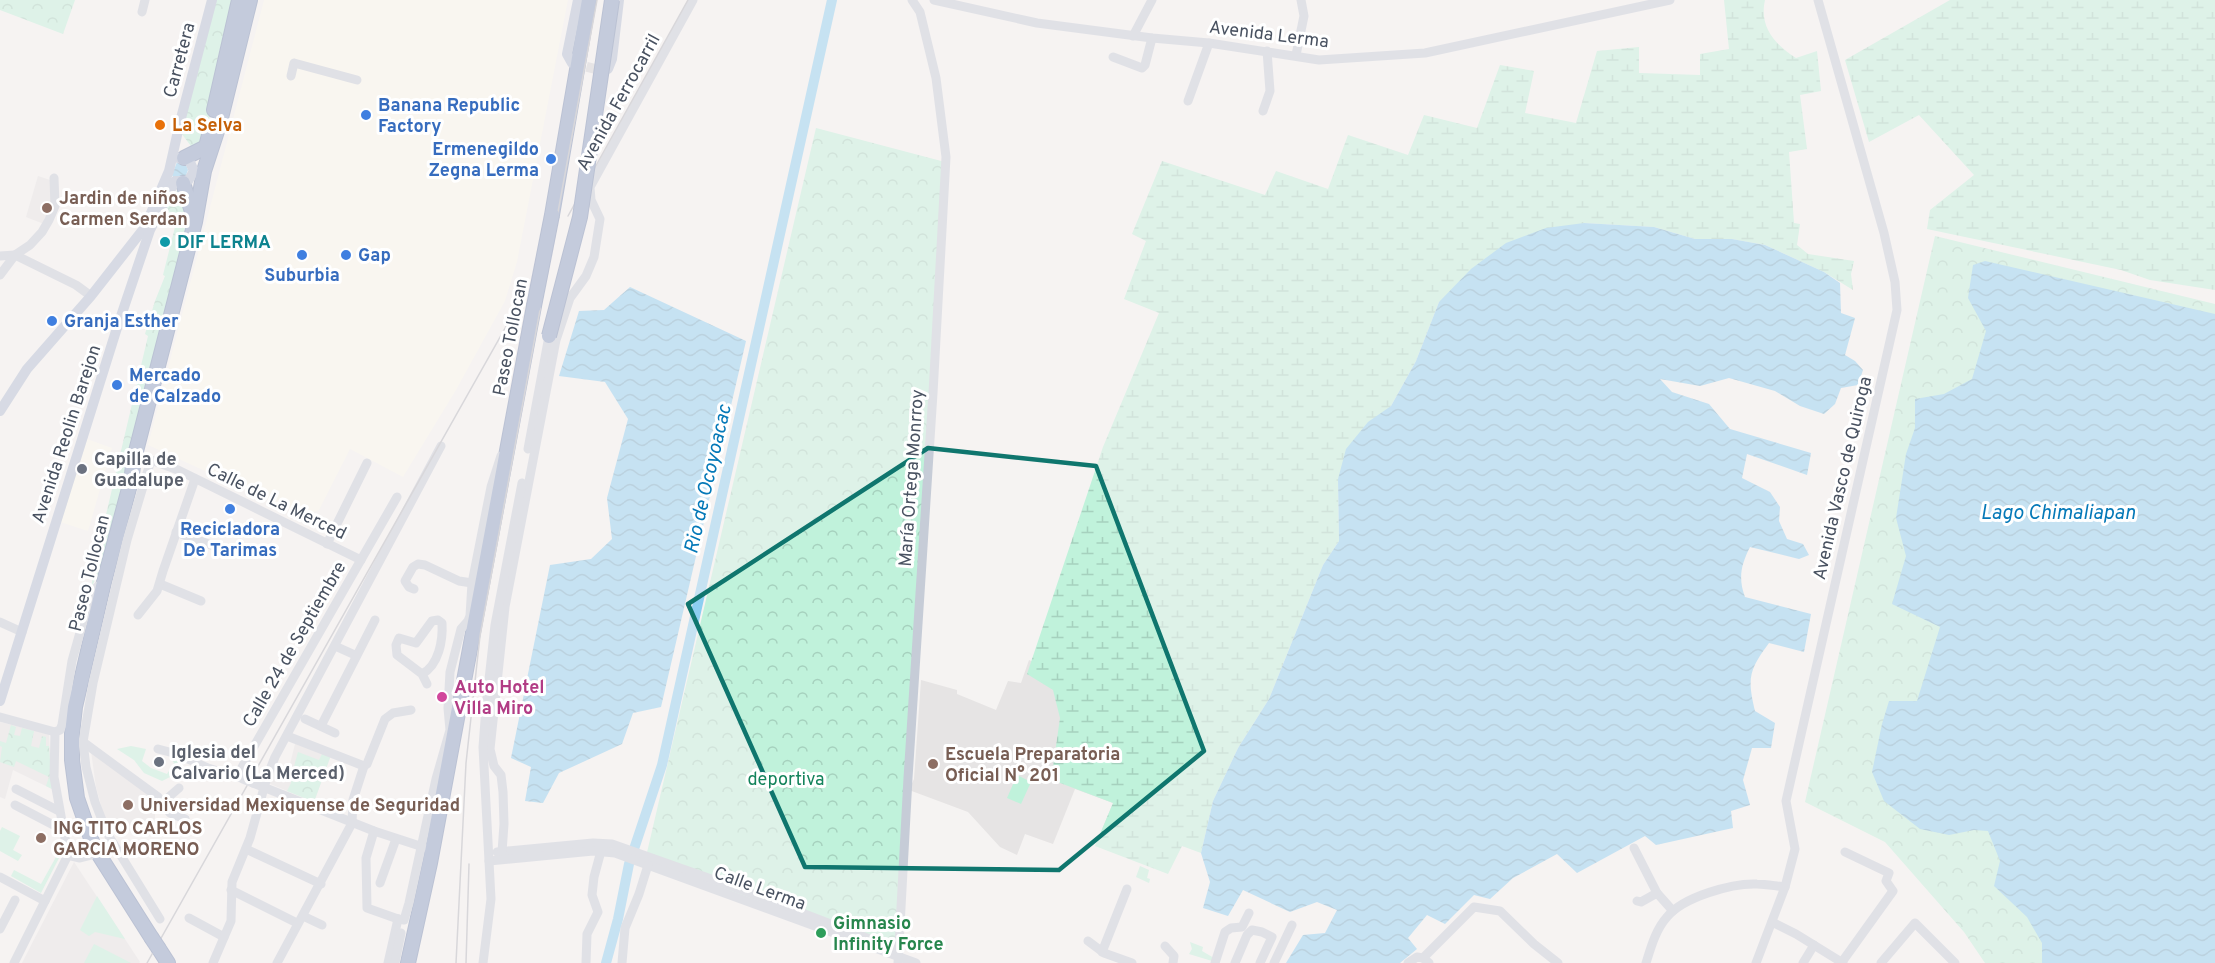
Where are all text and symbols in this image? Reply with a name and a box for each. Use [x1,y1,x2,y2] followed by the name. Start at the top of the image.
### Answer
[1208,17,1330,54] street label: Avenida Lerma
[159,20,202,101] street label: Carretera
[572,30,666,175] street label: Avenida Ferrocarril
[378,95,520,139] place label: Banana Republic Factory
[359,108,373,122] marker: Banana Republic Factory
[172,115,242,138] place label: La Selva
[153,118,167,132] marker: La Selva
[429,139,539,183] place label: Ermenegildo Zegna Lerma
[544,152,558,166] marker: Ermenegildo Zegna Lerma
[59,188,188,232] place label: Jardin de niños Carmen Serdan
[40,201,54,215] marker: Jardin de niños Carmen Serdan
[177,232,271,255] place label: DIF LERMA
[158,235,172,249] marker: DIF LERMA
[358,245,391,268] place label: Gap
[295,248,309,262] marker: Suburbia
[339,248,353,262] marker: Gap
[264,265,340,288] place label: Suburbia
[489,276,534,398] street label: Paseo Tollocan
[64,311,179,334] place label: Granja Esther
[45,314,59,328] marker: Granja Esther
[28,342,107,527] street label: Avenida Reolin Barejon
[129,365,221,409] place label: Mercado de Calzado
[1809,374,1878,582] street label: Avenida Vasco de Quiroga
[110,378,124,392] marker: Mercado de Calzado
[895,389,930,568] street label: María Ortega Monrroy
[679,402,739,557] water label: Rio de Ocoyoacac
[94,449,184,493] place label: Capilla de Guadalupe
[203,459,350,546] street label: Calle de La Merced
[75,462,89,476] marker: Capilla de Guadalupe
[1981,501,2135,527] water label: Lago Chimaliapan
[223,502,237,516] marker: Recicladora De Tarimas
[65,513,116,634] street label: Paseo Tollocan
[180,519,280,563] place label: Recicladora De Tarimas
[238,558,352,732] street label: Calle 24 de Septiembre
[454,677,545,721] place label: Auto Hotel Villa Miro
[435,690,449,704] marker: Auto Hotel Villa Miro
[171,742,345,786] place label: Iglesia del Calvario (La Merced)
[945,744,1120,788] place label: Escuela Preparatoria Oficial N° 201
[152,755,166,769] marker: Iglesia del Calvario (La Merced)
[926,757,940,771] marker: Escuela Preparatoria Oficial N° 201
[747,769,825,792] park label: deportiva
[140,795,460,818] place label: Universidad Mexiquense de Seguridad
[121,798,135,812] marker: Universidad Mexiquense de Seguridad
[53,818,203,862] place label: ING TITO CARLOS GARCIA MORENO
[34,831,48,845] marker: ING TITO CARLOS GARCIA MORENO
[710,862,809,917] street label: Calle Lerma
[833,913,944,957] place label: Gimnasio Infinity Force
[814,926,828,940] marker: Gimnasio Infinity Force

